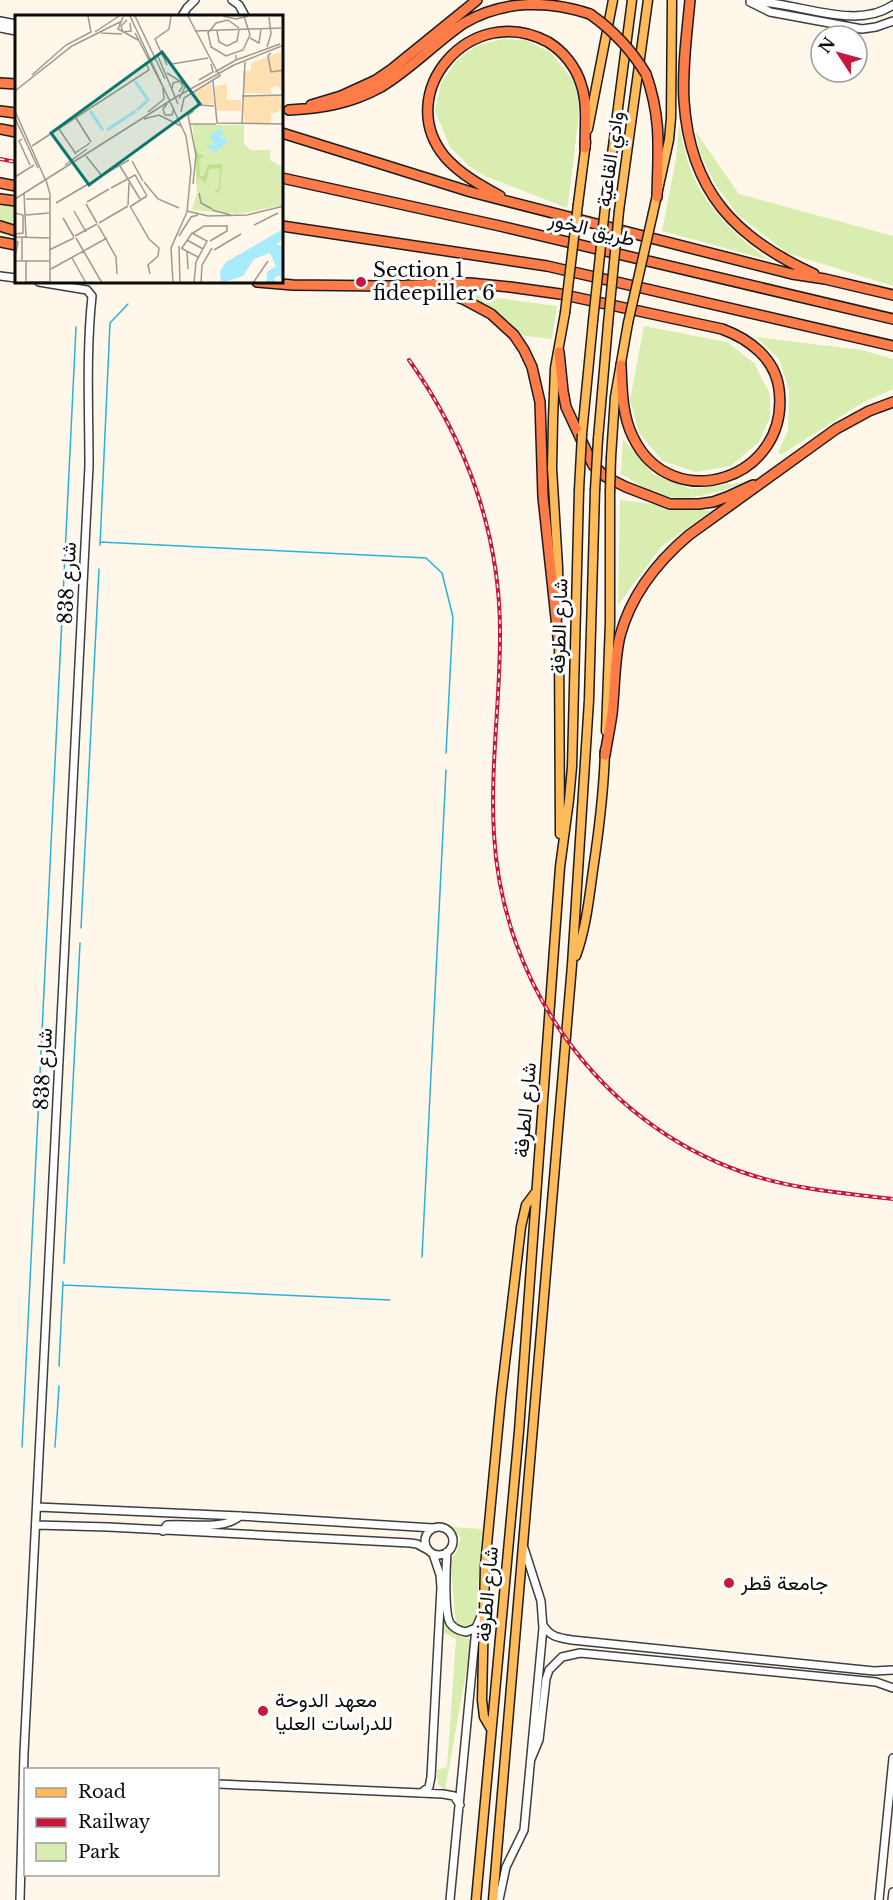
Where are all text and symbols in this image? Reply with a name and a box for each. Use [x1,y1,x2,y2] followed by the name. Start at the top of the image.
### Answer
[15,15,284,284] inset map
[809,24,869,84] north arrow
[814,33,839,57] text: N
[591,110,634,209] street label: وادي القاعية
[545,206,638,252] street label: طريق الخور
[373,258,495,305] place label: Section 1 fideepiller 6
[354,275,368,289] marker: Section 1 fideepiller 6
[53,541,83,625] street label: شارع 838
[545,578,575,674] street label: شارع الطرفة
[29,1027,59,1111] street label: شارع 838
[509,1061,543,1159] street label: شارع الطرفة
[471,1545,505,1643] street label: شارع الطرفة
[740,1571,828,1596] place label: جامعة قطر
[722,1576,736,1590] marker: جامعة قطر
[275,1688,393,1736] place label: معهد الدوحة للدراسات العليا
[256,1704,270,1718] marker: معهد الدوحة للدراسات العليا
[24,1768,219,1876] legend
[78,1781,126,1803] text: Road
[78,1811,151,1833] text: Railway
[78,1841,120,1863] text: Park

